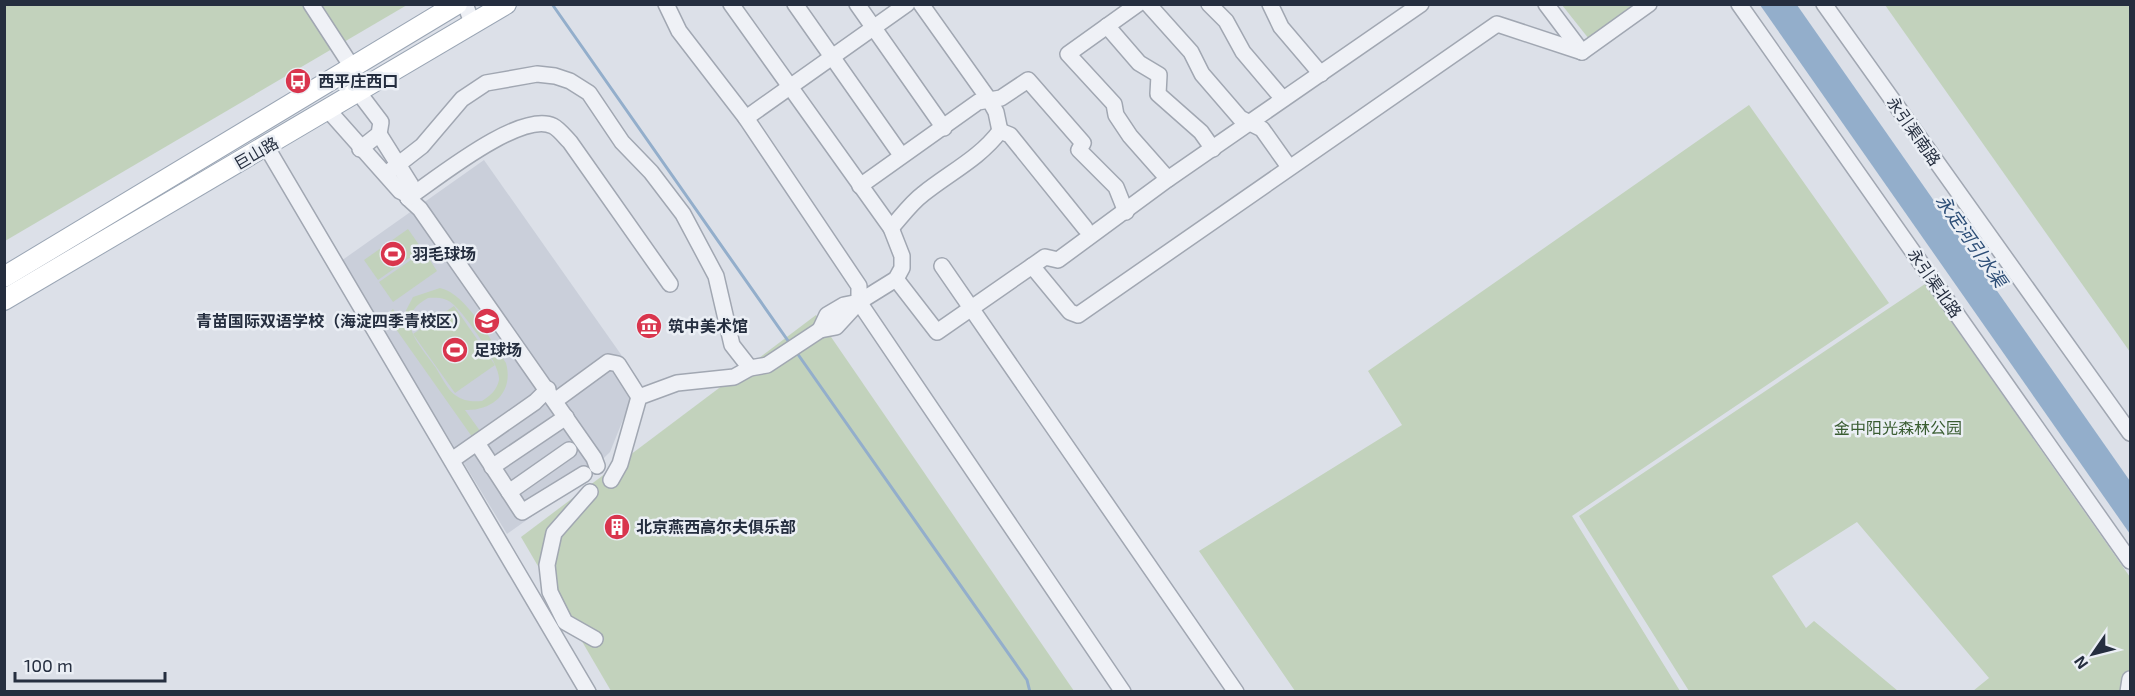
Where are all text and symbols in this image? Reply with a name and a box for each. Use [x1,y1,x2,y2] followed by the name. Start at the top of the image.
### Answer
[283,66,313,96] bus stop icon: 西平庄西口
[318,71,398,90] place label: 西平庄西口
[1884,92,1945,169] street label: 永引渠南路
[230,132,281,173] street label: 巨山路
[1932,190,2014,293] water label: 永定河引水渠
[378,239,408,269] sports icon: 羽毛球场
[412,244,476,263] place label: 羽毛球场
[1905,244,1966,321] street label: 永引渠北路
[472,306,502,336] school or university icon: 青苗国际双语学校（海淀四季青校区）
[196,311,468,330] place label: 青苗国际双语学校（海淀四季青校区）
[634,311,664,341] museum icon: 筑中美术馆
[668,316,748,335] place label: 筑中美术馆
[440,335,470,365] sports icon: 足球场
[474,340,522,359] place label: 足球场
[1834,418,1962,437] park label: 金中阳光森林公园
[602,512,632,542] building icon: 北京燕西高尔夫俱乐部
[636,517,796,536] place label: 北京燕西高尔夫俱乐部
[2063,624,2123,684] north arrow
[15,645,165,683] scale bar
[2069,653,2091,673] text: N
[24,654,73,676] text: 100 m

